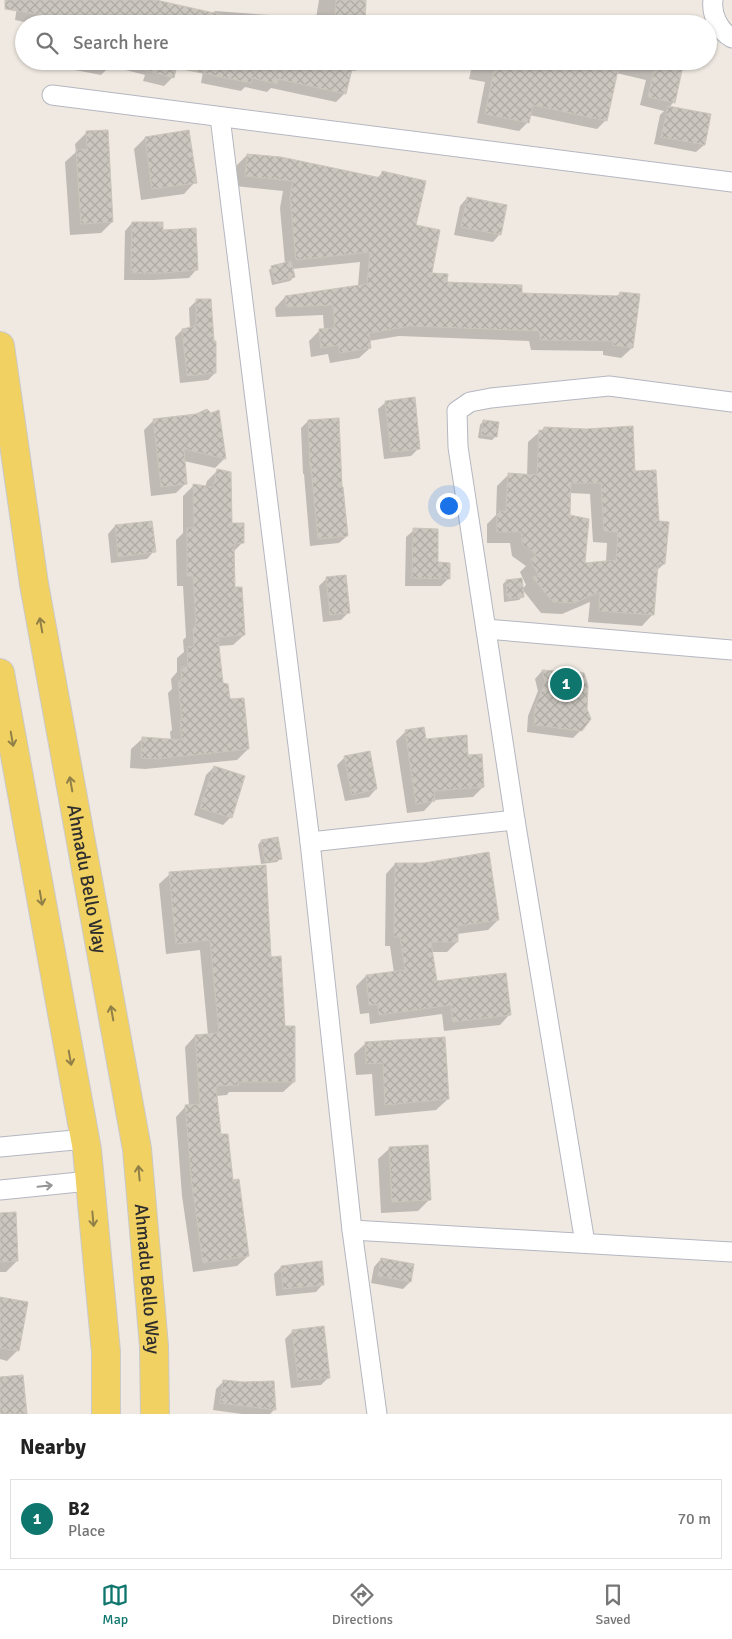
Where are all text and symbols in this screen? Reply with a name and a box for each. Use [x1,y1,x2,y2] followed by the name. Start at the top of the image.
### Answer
[15,15,717,70] search box
[33,29,61,57] icon: search
[73,31,169,55] text: Search here
[436,493,462,519] your location
[36,617,46,633] one-way arrow
[550,665,582,703] pin: 1
[7,730,17,746] one-way arrow
[65,777,75,793] one-way arrow
[61,802,112,955] street label: Ahmadu Bello Way
[36,890,46,906] one-way arrow
[107,1006,117,1022] one-way arrow
[66,1050,75,1066] one-way arrow
[134,1166,144,1182] one-way arrow
[36,1181,52,1191] one-way arrow
[129,1203,165,1354] street label: Ahmadu Bello Way
[88,1211,98,1227] one-way arrow
[20,1434,86,1460] text: Nearby
[68,1497,90,1521] text: B2
[33,1509,41,1529] text: 1
[677,1509,711,1529] text: 70 m
[68,1521,105,1541] text: Place
[101,1581,129,1628] tab: Map
[332,1581,393,1628] tab: Directions
[595,1581,631,1628] tab: Saved

